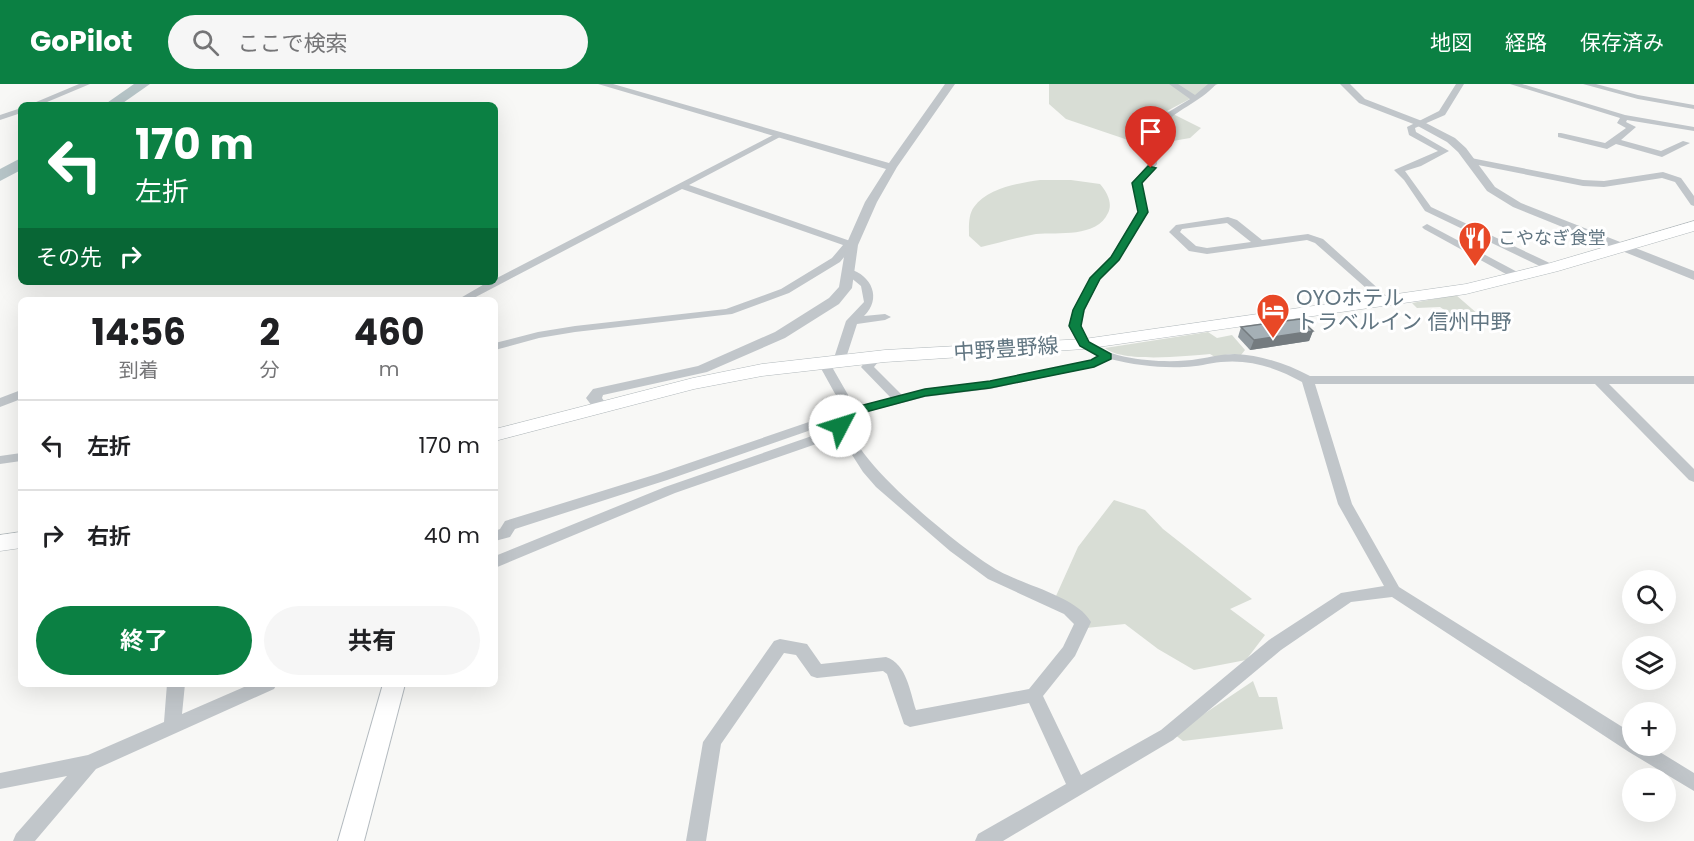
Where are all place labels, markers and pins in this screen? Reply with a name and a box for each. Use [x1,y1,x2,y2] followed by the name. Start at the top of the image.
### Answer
[1125,106,1176,168] pin
[1457,220,1493,267] restaurant icon: こやなぎ食堂
[1498,225,1606,250] place label: こやなぎ食堂
[1296,283,1512,336] place label: OYOホテル トラベルイン 信州中野
[1255,292,1291,339] hotel icon: OYOホテル トラベルイン 信州中野

